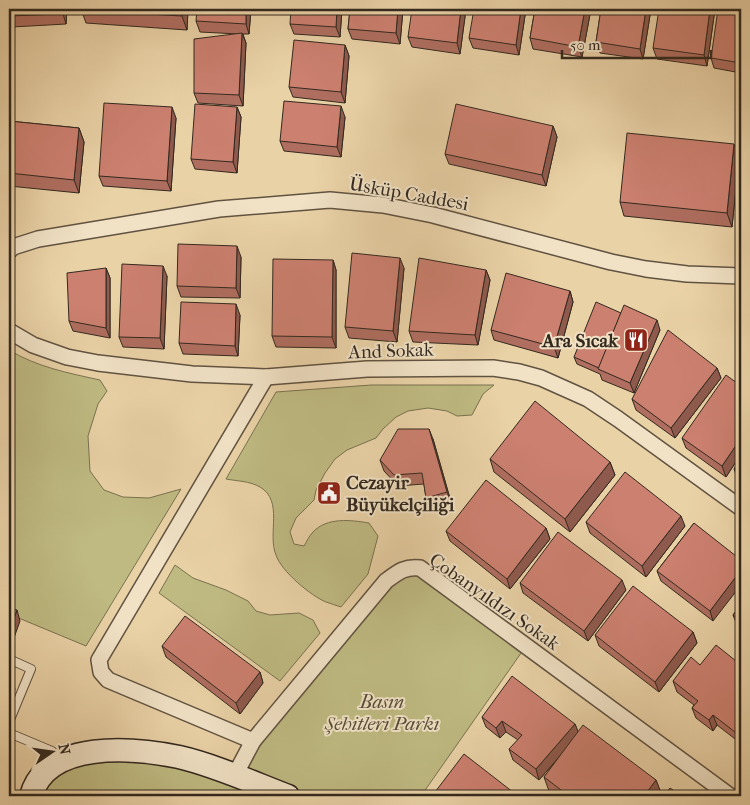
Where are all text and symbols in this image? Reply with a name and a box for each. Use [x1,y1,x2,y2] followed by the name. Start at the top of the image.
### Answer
[562,28,711,60] scale bar
[570,36,601,54] text: 50 m
[347,173,471,215] street label: Üsküp Caddesi
[623,327,649,353] restaurant icon: Ara Sıcak
[541,330,619,352] place label: Ara Sıcak
[347,339,434,364] street label: And Sokak
[346,472,455,516] place label: Cezayir Büyükelçiliği
[316,480,342,506] public building icon: Cezayir Büyükelçiliği
[424,549,564,656] street label: Çobanyıldızı Sokak
[324,691,439,735] park label: Basın Şehitleri Parkı
[28,728,78,778] north arrow
[55,742,74,757] text: N

